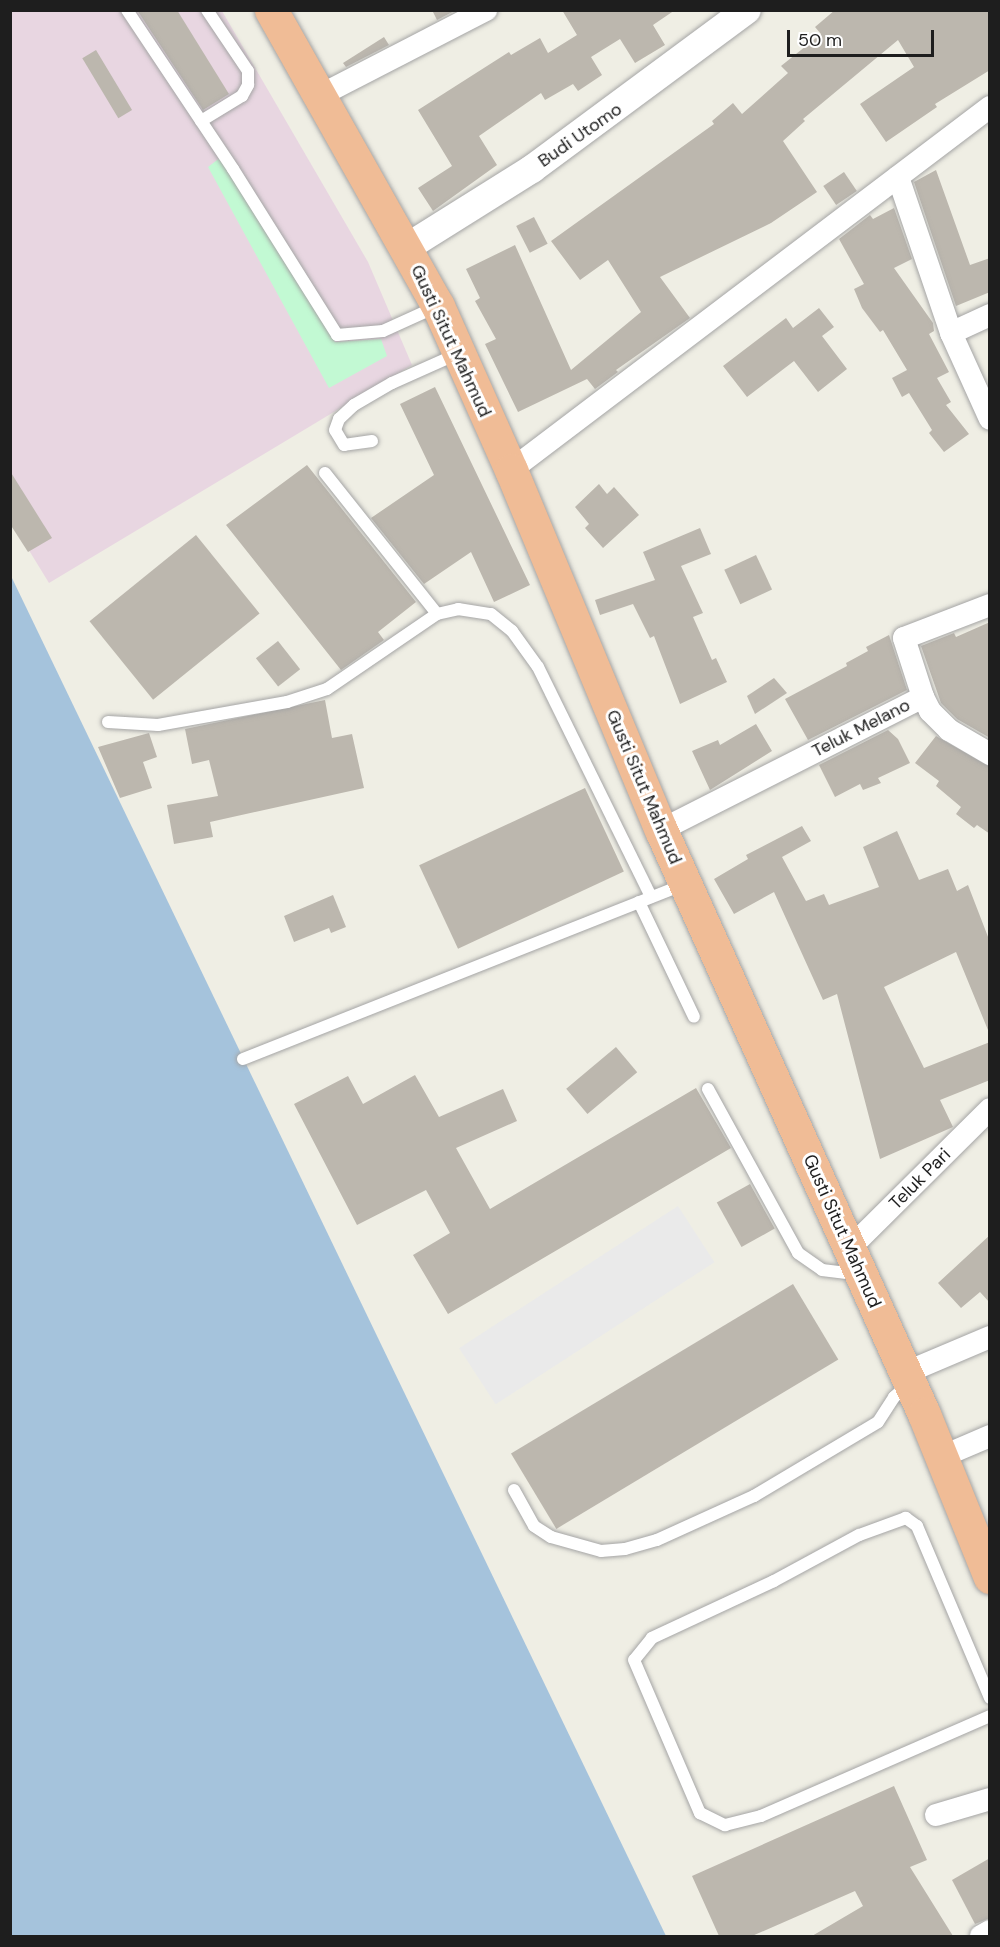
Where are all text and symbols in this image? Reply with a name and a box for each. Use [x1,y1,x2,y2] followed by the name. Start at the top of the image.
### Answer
[790,18,937,56] scale bar
[798,28,842,52] text: 50 m
[534,98,626,172] street label: Budi Utomo
[406,261,496,421] street label: Gusti Situt Mahmud
[808,694,914,762] street label: Teluk Melano
[602,707,686,867] street label: Gusti Situt Mahmud
[885,1144,955,1214] street label: Teluk Pari
[798,1151,886,1311] street label: Gusti Situt Mahmud

